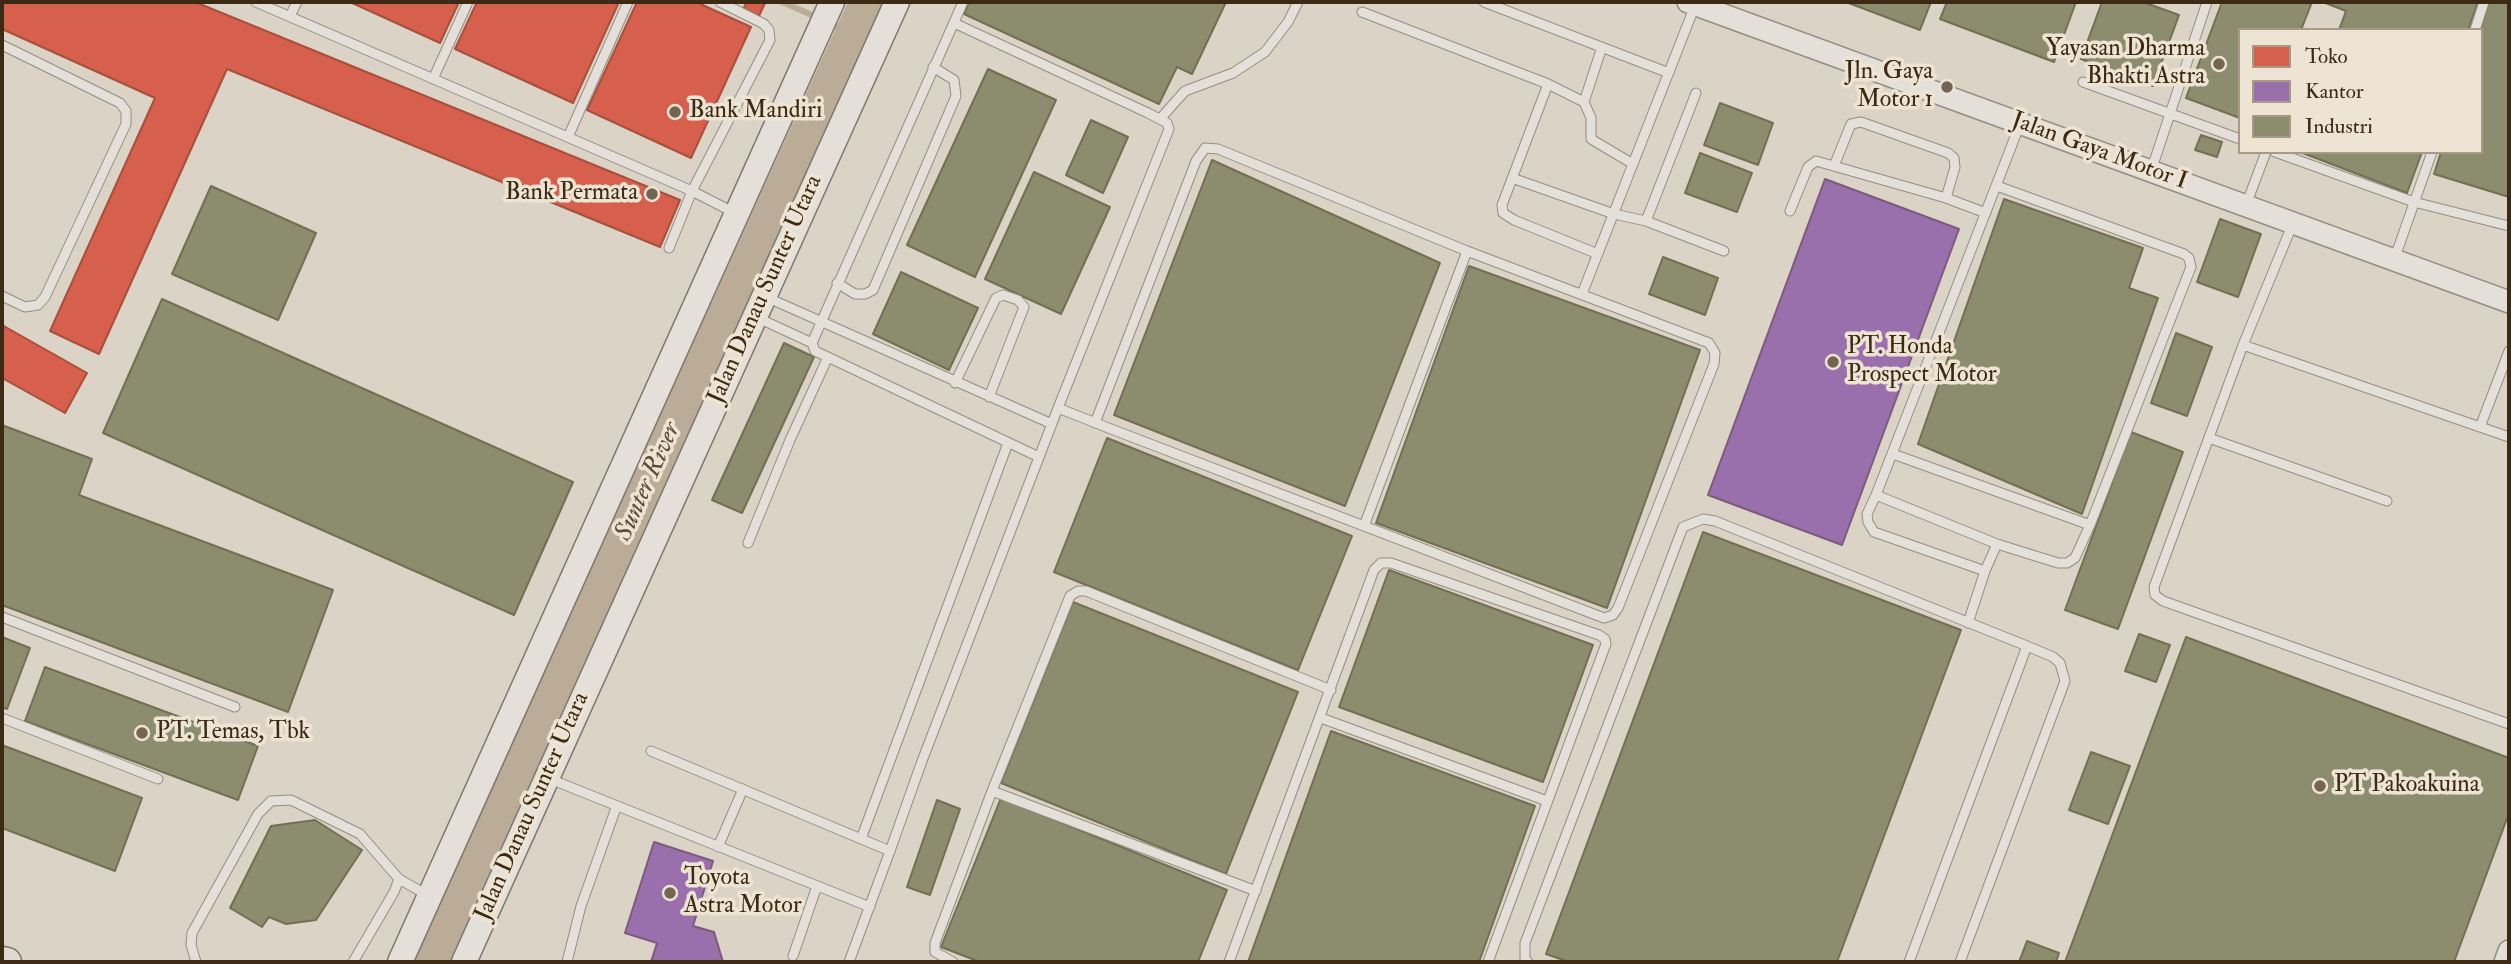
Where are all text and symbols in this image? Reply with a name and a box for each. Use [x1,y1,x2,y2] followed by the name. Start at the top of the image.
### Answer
[2238,28,2483,154] legend
[2046,36,2205,92] place label: Yayasan Dharma Bhakti Astra
[2305,43,2348,70] text: Toko
[2211,56,2227,72] marker: Yayasan Dharma Bhakti Astra
[1845,59,1933,115] place label: Jln. Gaya Motor 1
[2305,78,2364,105] text: Kantor
[1939,79,1955,95] marker: Jln. Gaya Motor 1
[689,98,822,126] place label: Bank Mandiri
[667,104,683,120] marker: Bank Mandiri
[2007,107,2191,197] street label: Jalan Gaya Motor I
[2305,113,2373,140] text: Industri
[703,171,829,409] street label: Jalan Danau Sunter Utara
[505,180,638,208] place label: Bank Permata
[644,186,660,202] marker: Bank Permata
[1847,334,1997,390] place label: PT. Honda Prospect Motor
[1825,354,1841,370] marker: PT. Honda Prospect Motor
[609,418,689,546] water label: Sunter River
[470,688,596,926] street label: Jalan Danau Sunter Utara
[156,719,310,747] place label: PT. Temas, Tbk
[134,725,150,741] marker: PT. Temas, Tbk
[2334,772,2480,800] place label: PT Pakoakuina
[2312,778,2328,794] marker: PT Pakoakuina
[684,865,802,921] place label: Toyota Astra Motor
[662,885,678,901] marker: Toyota Astra Motor

